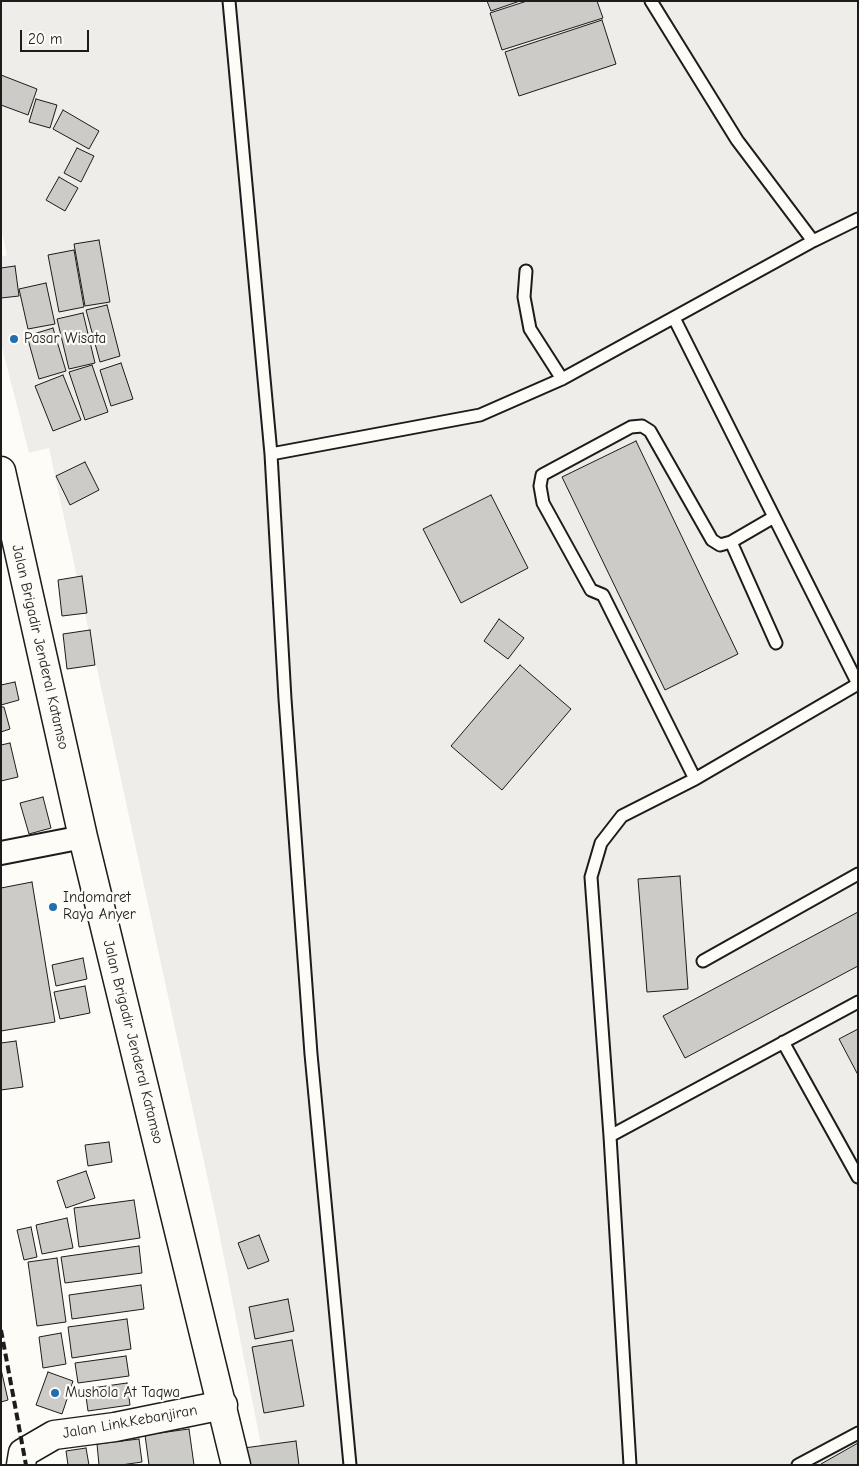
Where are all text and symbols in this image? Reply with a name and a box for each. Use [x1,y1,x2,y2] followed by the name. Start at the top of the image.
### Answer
[22,20,91,52] scale bar
[28,30,62,48] text: 20 m
[24,330,106,348] place label: Pasar Wisata
[8,333,20,345] marker: Pasar Wisata
[8,543,72,751] street label: Jalan Brigadir Jenderal Katamso
[63,889,136,924] place label: Indomaret Raya Anyer
[47,901,59,913] marker: Indomaret Raya Anyer
[99,938,167,1146] street label: Jalan Brigadir Jenderal Katamso
[65,1384,180,1402] place label: Mushola At Taqwa
[49,1387,61,1399] marker: Mushola At Taqwa
[61,1401,199,1443] street label: Jalan Link.Kebanjiran

